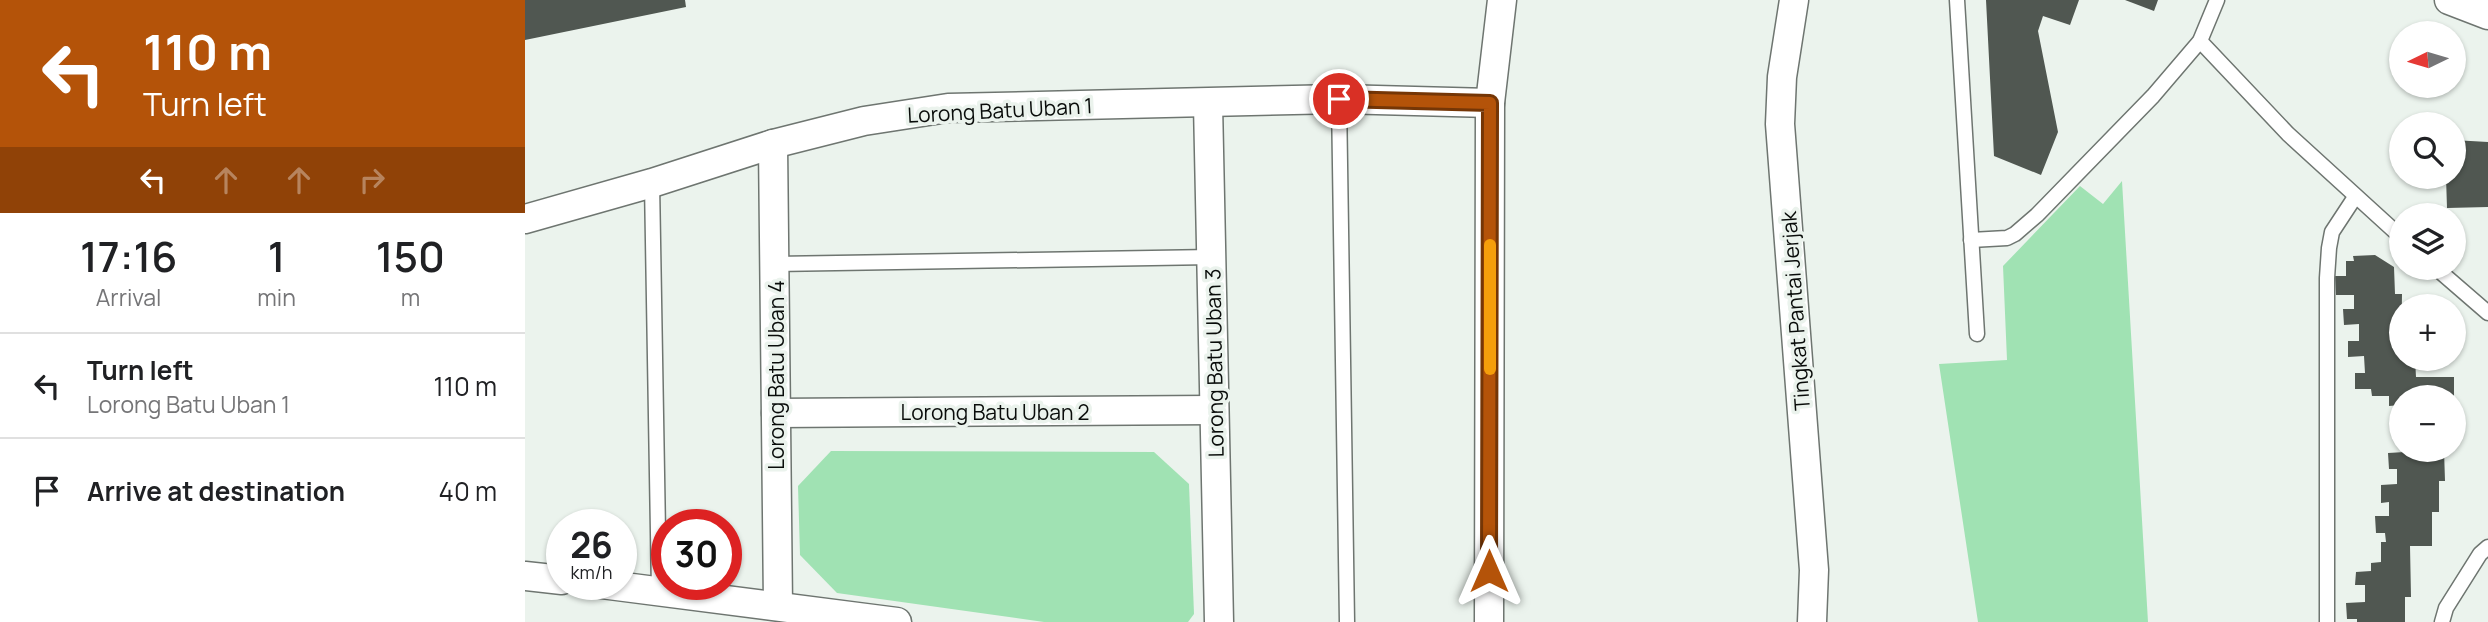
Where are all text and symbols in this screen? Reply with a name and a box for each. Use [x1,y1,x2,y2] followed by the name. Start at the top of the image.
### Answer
[143,18,272,85] text: 110 m
[2389,21,2466,98] north arrow
[2389,21,2466,462] map controls
[28,28,119,119] icon: left
[1309,69,1369,129] pin
[1320,80,1358,118] icon: arrive
[143,82,267,126] text: Turn left
[907,91,1093,129] street label: Lorong Batu Uban 1
[2389,112,2466,189] button: search
[134,161,172,199] icon: left
[207,161,245,199] icon: ahead
[280,161,318,199] icon: ahead
[353,161,391,199] icon: right
[2389,203,2466,280] button: layers
[1774,210,1816,411] street label: Tingkat Pantai Jerjak
[80,227,177,285] text: 17:16
[268,227,285,285] text: 1
[376,227,445,285] text: 150
[1198,268,1230,458] street label: Lorong Batu Uban 3
[762,280,790,470] street label: Lorong Batu Uban 4
[96,281,161,313] text: Arrival
[257,281,296,313] text: min
[401,281,420,313] text: m
[2389,294,2466,371] button: +
[87,352,194,388] text: Turn left
[28,367,66,405] icon: left
[434,368,497,404] text: 110 m
[2389,385,2466,462] button: −
[87,388,290,420] text: Lorong Batu Uban 1
[900,398,1090,426] street label: Lorong Batu Uban 2
[28,472,66,510] icon: arrive
[87,473,345,509] text: Arrive at destination
[439,473,497,509] text: 40 m
[651,509,742,600] speed limit sign: 30
[570,521,613,569] text: 26
[1452,534,1526,608] position arrow
[571,560,612,584] text: km/h

